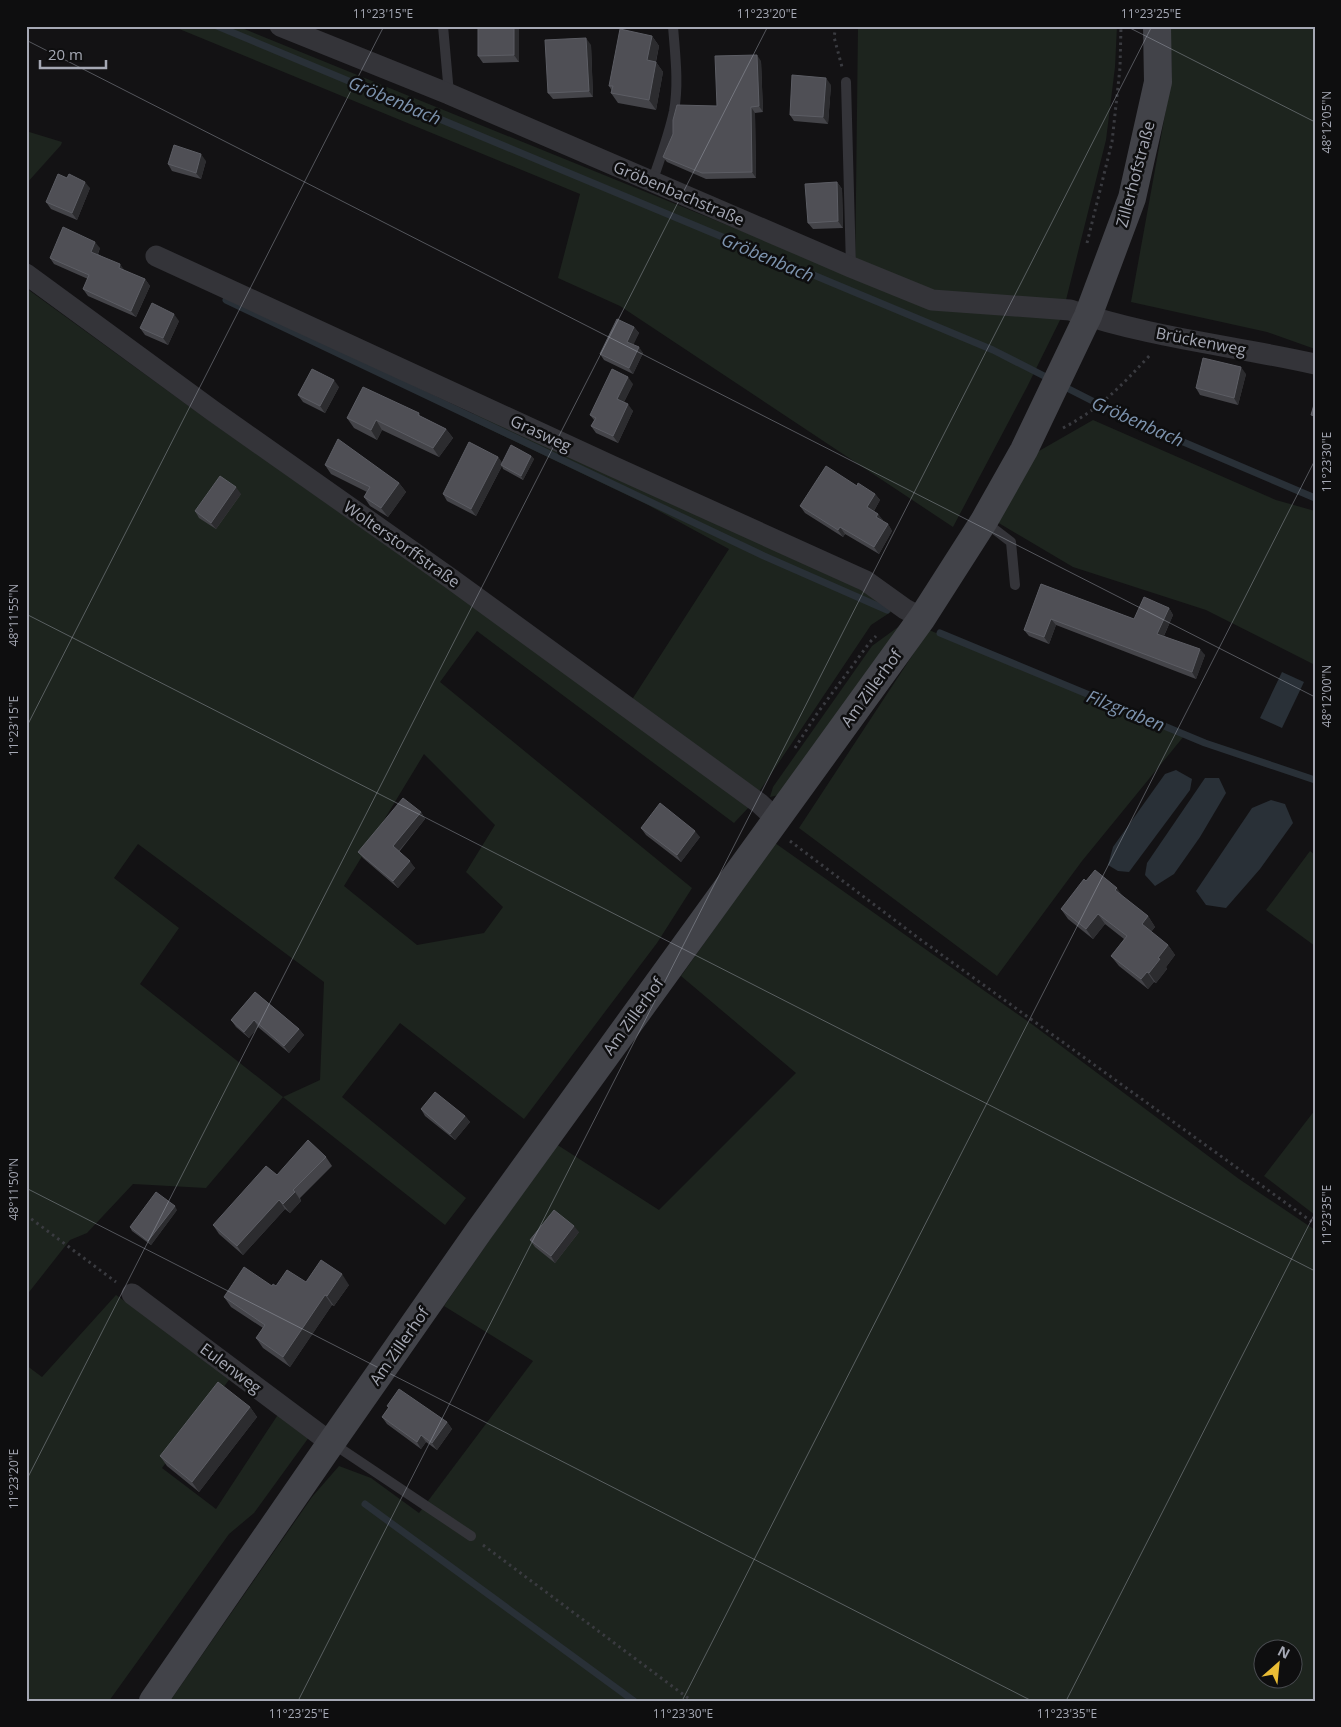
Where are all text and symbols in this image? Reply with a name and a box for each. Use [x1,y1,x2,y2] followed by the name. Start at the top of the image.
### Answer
[353,5,413,22] text: 11°23'15"E
[737,5,797,22] text: 11°23'20"E
[1121,5,1181,22] text: 11°23'25"E
[40,38,106,70] scale bar
[48,44,83,64] text: 20 m
[345,70,445,130] water label: Gröbenbach
[1318,91,1335,153] text: 48°12'05"N
[1110,118,1160,230] street label: Zillerhofstraße
[610,155,748,231] street label: Gröbenbachstraße
[718,227,818,287] water label: Gröbenbach
[1154,321,1248,361] street label: Brückenweg
[1088,390,1188,452] water label: Gröbenbach
[507,409,575,457] street label: Grasweg
[1318,432,1335,492] text: 11°23'30"E
[339,496,465,592] street label: Wolterstorffstraße
[5,584,22,646] text: 48°11'55"N
[835,644,908,731] street label: Am Zillerhof
[1318,665,1335,727] text: 48°12'00"N
[1083,684,1169,736] water label: Filzgraben
[5,696,22,756] text: 11°23'15"E
[597,972,670,1059] street label: Am Zillerhof
[5,1158,22,1220] text: 48°11'50"N
[1318,1185,1335,1245] text: 11°23'35"E
[364,1301,435,1389] street label: Am Zillerhof
[196,1338,266,1399] street label: Eulenweg
[5,1449,22,1509] text: 11°23'20"E
[1254,1640,1304,1690] north arrow
[1275,1641,1294,1663] text: N
[269,1705,329,1722] text: 11°23'25"E
[653,1705,713,1722] text: 11°23'30"E
[1037,1705,1097,1722] text: 11°23'35"E

